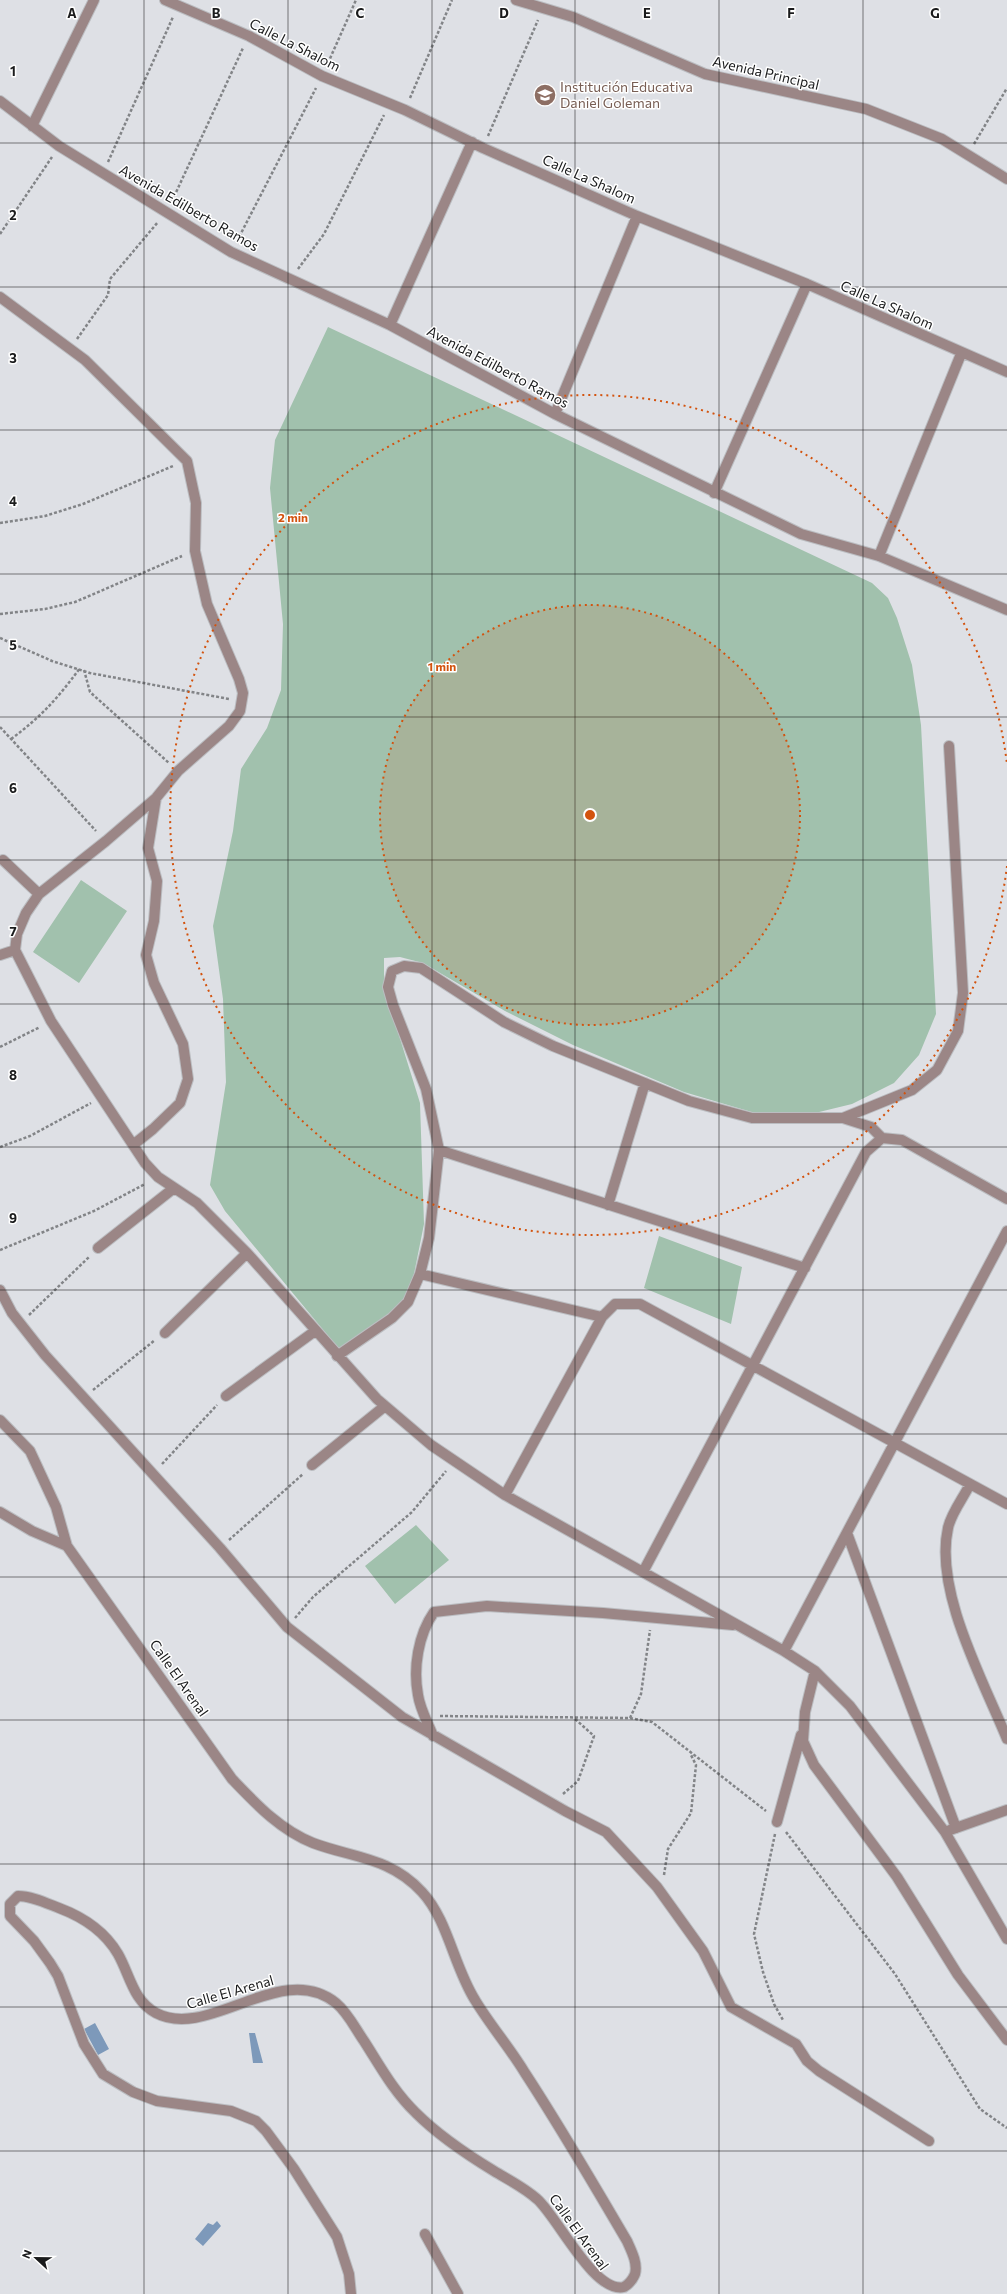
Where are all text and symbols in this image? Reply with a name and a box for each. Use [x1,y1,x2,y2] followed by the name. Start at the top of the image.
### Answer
[67,5,77,21] text: A
[212,5,221,21] text: B
[356,5,365,21] text: C
[499,5,509,21] text: D
[643,5,651,21] text: E
[787,5,795,21] text: F
[930,5,940,21] text: G
[247,14,344,75] street label: Calle La Shalom
[711,52,821,93] street label: Avenida Principal
[10,63,16,79] text: 1
[560,78,693,111] place label: Institución Educativa Daniel Goleman
[532,82,558,108] school or university icon: Institución Educativa Daniel Goleman
[540,150,638,207] street label: Calle La Shalom
[117,161,262,254] street label: Avenida Edilberto Ramos
[9,207,17,223] text: 2
[838,276,936,333] street label: Calle La Shalom
[424,322,572,411] street label: Avenida Edilberto Ramos
[9,350,17,366] text: 3
[9,493,17,509] text: 4
[278,510,308,524] text: 2 min
[9,637,17,653] text: 5
[428,659,456,673] text: 1 min
[9,780,17,796] text: 6
[583,808,597,822] centre of rings
[9,923,17,939] text: 7
[9,1067,17,1083] text: 8
[9,1210,17,1226] text: 9
[147,1636,212,1719] street label: Calle El Arenal
[184,1971,275,2012] street label: Calle El Arenal
[546,2190,613,2273] street label: Calle El Arenal
[16,2238,56,2278] north arrow
[19,2248,34,2260] text: N

